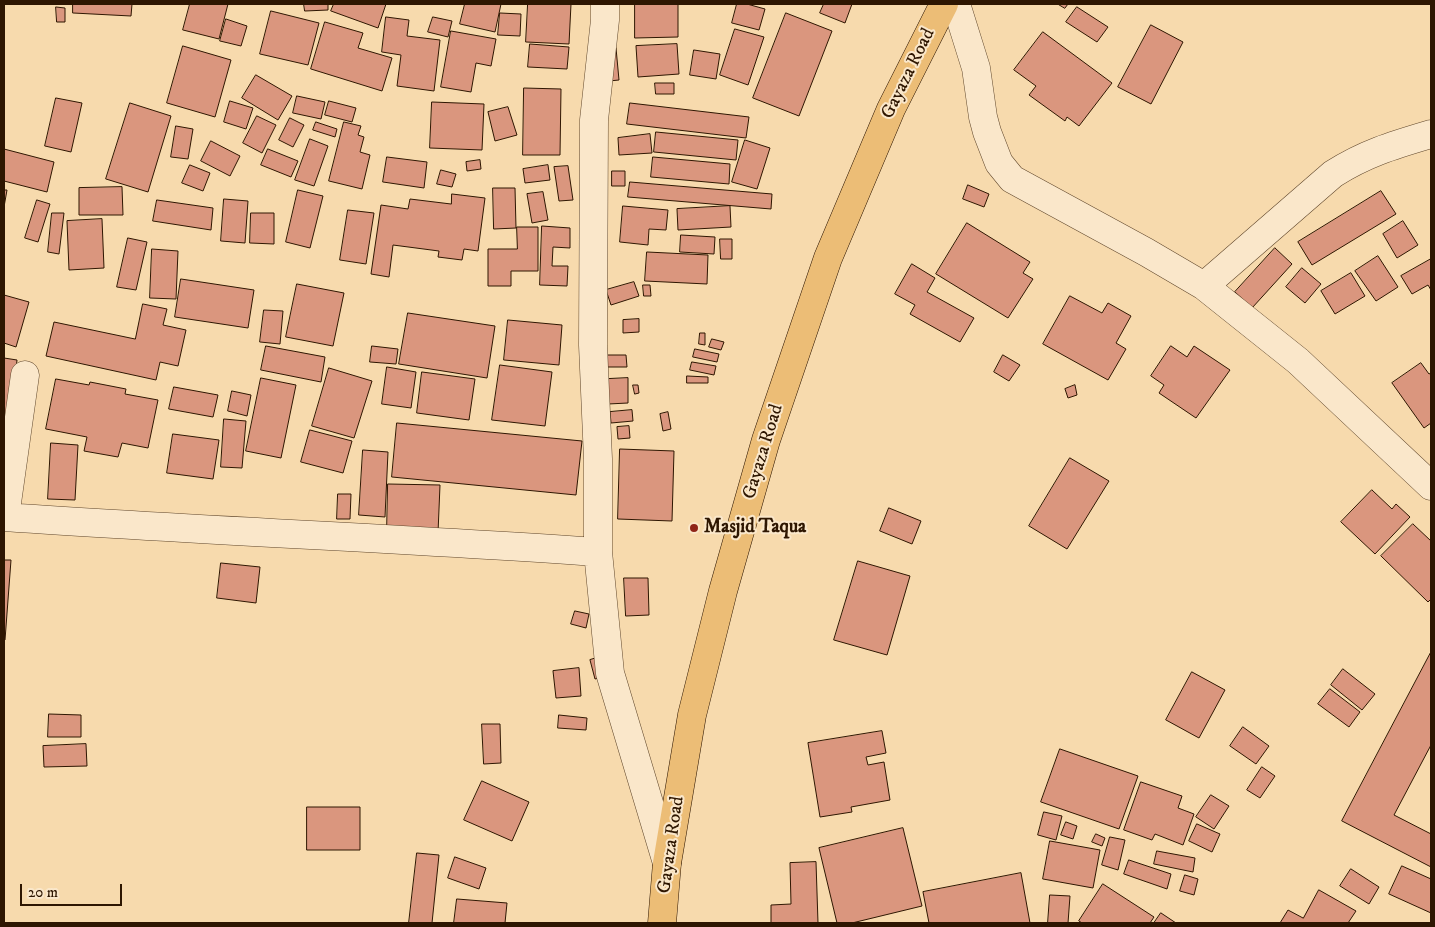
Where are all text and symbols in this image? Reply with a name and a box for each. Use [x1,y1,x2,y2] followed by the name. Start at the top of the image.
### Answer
[877,25,941,123] street label: Gayaza Road
[739,402,789,502] street label: Gayaza Road
[704,517,806,539] place label: Masjid Taqua
[688,522,700,534] marker: Masjid Taqua
[654,795,690,895] street label: Gayaza Road
[22,874,125,906] scale bar
[28,883,58,902] text: 20 m

